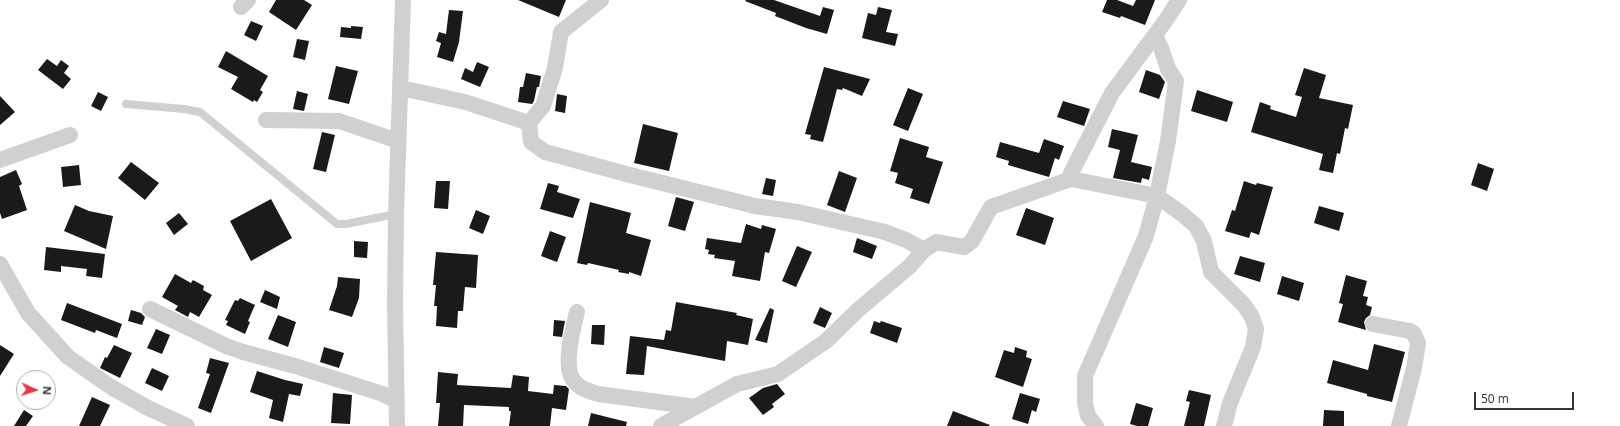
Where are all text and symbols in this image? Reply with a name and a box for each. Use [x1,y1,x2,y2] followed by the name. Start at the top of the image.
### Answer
[16,370,56,410] north arrow
[1476,384,1576,410] scale bar
[40,386,55,395] text: N
[1481,390,1509,407] text: 50 m

